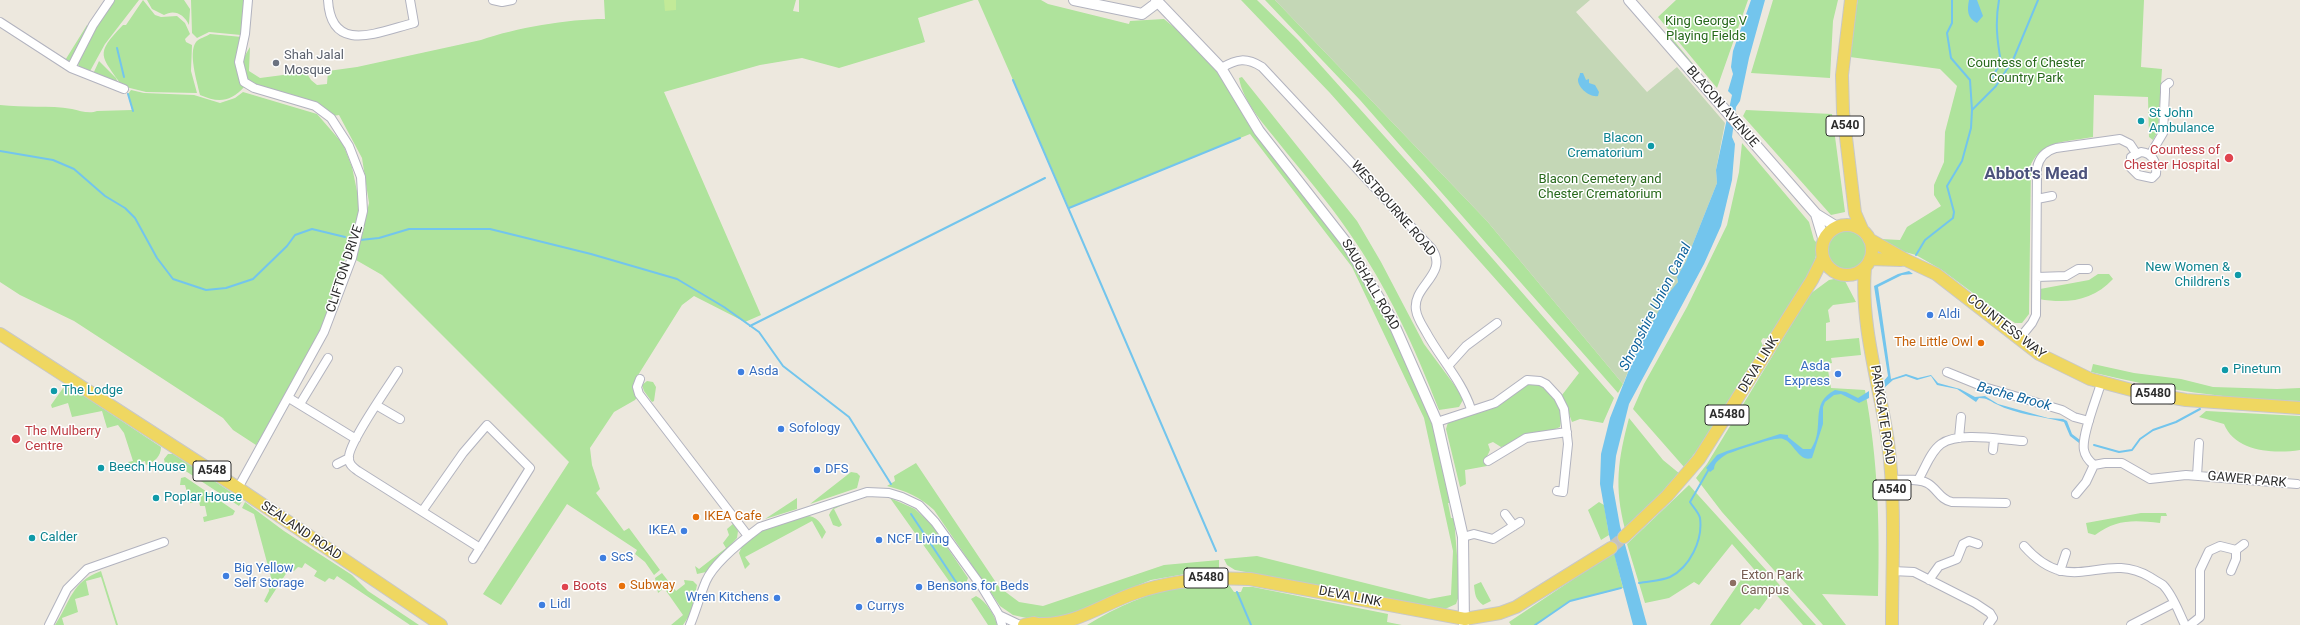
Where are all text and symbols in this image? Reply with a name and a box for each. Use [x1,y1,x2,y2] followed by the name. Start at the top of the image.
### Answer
[1665,14,1747,45] park label: King George V Playing Fields
[284,48,344,79] place label: Shah Jalal Mosque
[1967,56,2085,87] park label: Countess of Chester Country Park
[271,58,281,68] marker: Shah Jalal Mosque
[1683,63,1761,151] street label: BLACON AVENUE
[2149,106,2214,137] place label: St John Ambulance
[1826,116,1864,136] road number: A540
[2136,116,2146,126] marker: St John Ambulance
[1567,131,1643,162] place label: Blacon Crematorium
[1646,141,1656,151] marker: Blacon Crematorium
[2124,143,2220,174] place label: Countess of Chester Hospital
[2223,152,2235,164] marker: Countess of Chester Hospital
[1347,158,1439,260] street label: WESTBOURNE ROAD
[1984,165,2088,185] district label: Abbot's Mead
[1538,172,1662,203] park label: Blacon Cemetery and Chester Crematorium
[324,223,366,315] street label: CLIFTON DRIVE
[1338,237,1402,333] street label: SAUGHALL ROAD
[1617,240,1695,374] water label: Shropshire Union Canal
[2145,260,2230,291] place label: New Women & Children's
[2233,270,2243,280] marker: New Women & Children's
[1963,291,2049,363] street label: COUNTESS WAY
[1938,307,1960,323] place label: Aldi
[1925,310,1935,320] marker: Aldi
[1736,334,1782,396] street label: DEVA LINK
[1894,335,1973,351] place label: The Little Owl
[1976,338,1986,348] marker: The Little Owl
[1784,359,1830,390] place label: Asda Express
[2233,362,2281,378] place label: Pinetum
[749,364,779,380] place label: Asda
[1866,364,1898,466] street label: PARKGATE ROAD
[2220,365,2230,375] marker: Pinetum
[736,367,746,377] marker: Asda
[1833,369,1843,379] marker: Asda Express
[1975,379,2053,415] water label: Bache Brook
[62,383,123,399] place label: The Lodge
[2131,384,2175,404] road number: A5480
[49,386,59,396] marker: The Lodge
[1705,405,1749,425] road number: A5480
[789,421,840,437] place label: Sofology
[25,424,101,455] place label: The Mulberry Centre
[776,424,786,434] marker: Sofology
[10,433,22,445] marker: The Mulberry Centre
[109,460,186,476] place label: Beech House
[193,461,231,481] road number: A548
[825,462,848,478] place label: DFS
[96,463,106,473] marker: Beech House
[812,465,822,475] marker: DFS
[2207,469,2287,491] street label: GAWER PARK
[1873,480,1911,500] road number: A540
[164,490,242,506] place label: Poplar House
[151,493,161,503] marker: Poplar House
[258,498,344,564] street label: SEALAND ROAD
[704,509,762,525] place label: IKEA Cafe
[691,512,701,522] marker: IKEA Cafe
[648,523,676,539] place label: IKEA
[679,526,689,536] marker: IKEA
[40,530,77,546] place label: Calder
[887,532,949,548] place label: NCF Living
[27,533,37,543] marker: Calder
[874,535,884,545] marker: NCF Living
[611,550,633,566] place label: ScS
[598,553,608,563] marker: ScS
[234,561,304,592] place label: Big Yellow Self Storage
[1184,568,1228,588] road number: A5480
[1741,568,1803,599] place label: Exton Park Campus
[221,571,231,581] marker: Big Yellow Self Storage
[630,578,675,594] place label: Subway
[1728,578,1738,588] marker: Exton Park Campus
[573,579,607,595] place label: Boots
[927,579,1029,595] place label: Bensons for Beds
[617,581,627,591] marker: Subway
[560,582,570,592] marker: Boots
[914,582,924,592] marker: Bensons for Beds
[1317,583,1383,611] street label: DEVA LINK
[686,590,769,606] place label: Wren Kitchens
[772,593,782,603] marker: Wren Kitchens
[550,597,571,613] place label: Lidl
[867,599,904,615] place label: Currys
[537,600,547,610] marker: Lidl
[854,602,864,612] marker: Currys

